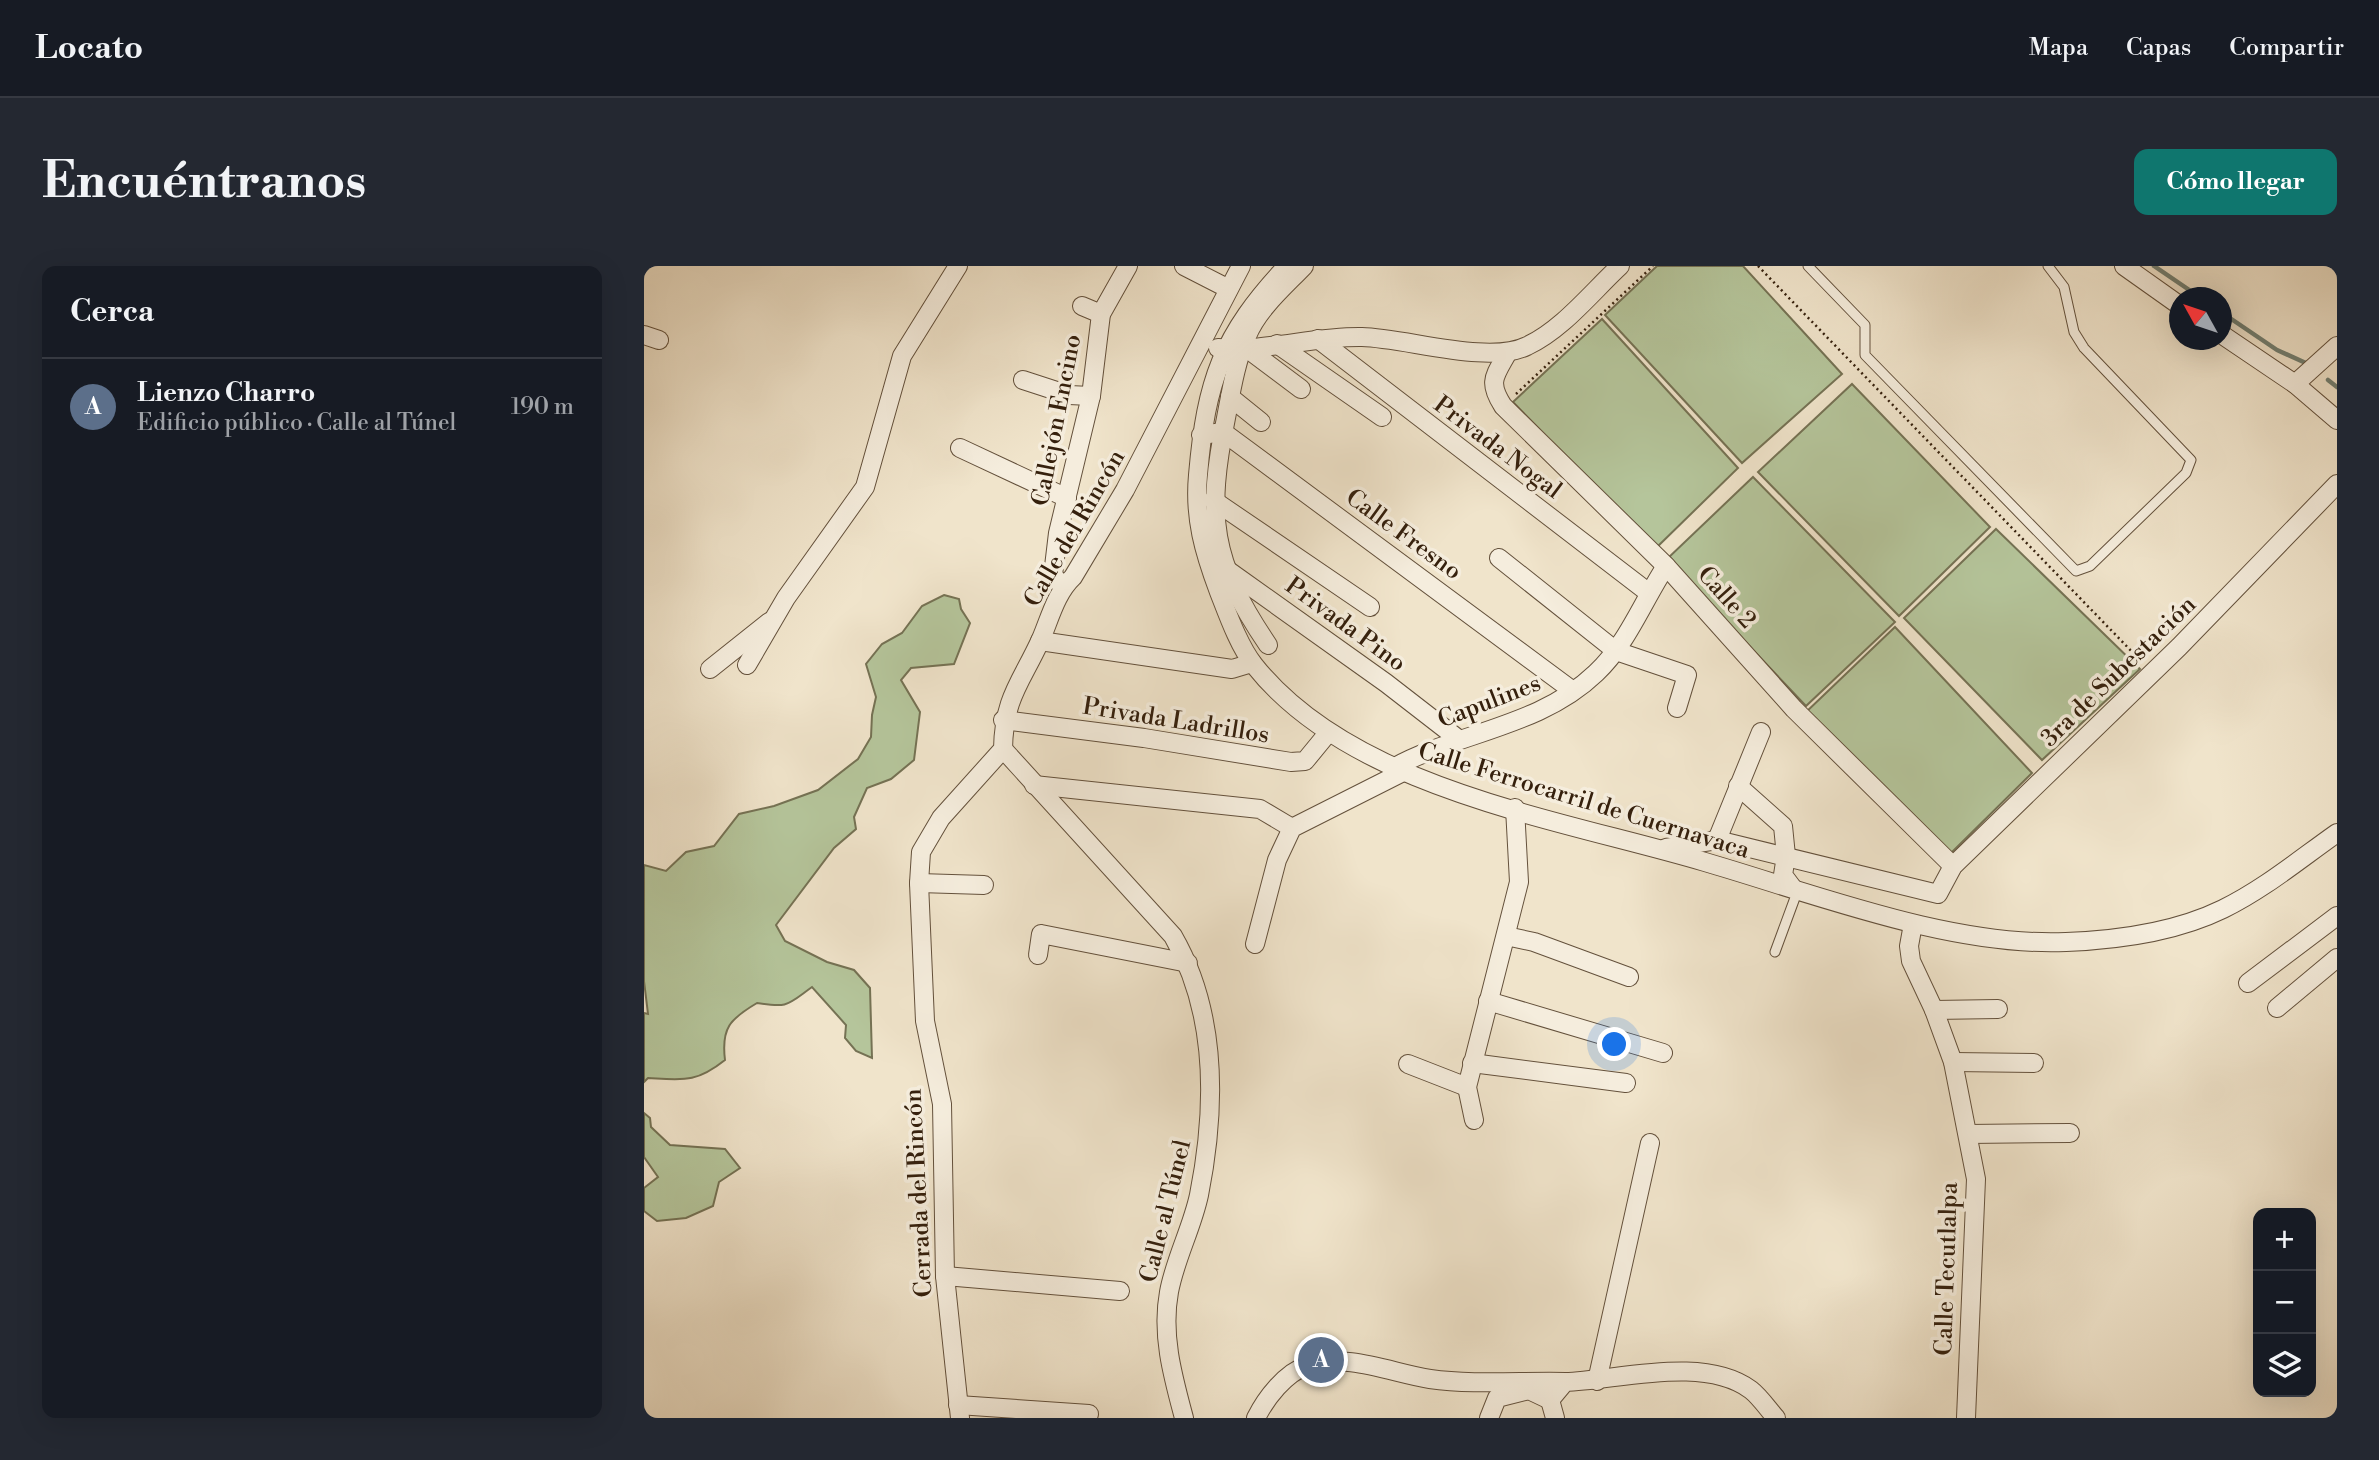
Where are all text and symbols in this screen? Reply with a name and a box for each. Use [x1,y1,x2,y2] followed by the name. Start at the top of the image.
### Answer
[35,28,143,69] text: Locato
[2029,33,2088,63] text: Mapa
[2126,33,2191,63] text: Capas
[2229,33,2344,63] text: Compartir
[2134,149,2337,215] button: Cómo llegar
[42,152,366,213] text: Encuéntranos
[2169,287,2232,350] north arrow
[70,293,154,331] text: Cerca
[1026,332,1088,509] street label: Callejón Encino
[137,377,315,409] text: Lienzo Charro
[1427,390,1567,506] street label: Privada Nogal
[85,393,101,421] text: A
[511,393,574,421] text: 190 m
[137,409,456,437] text: Edificio público · Calle al Túnel
[1018,445,1132,612] street label: Calle del Rincón
[1340,483,1467,587] street label: Calle Fresno
[1690,560,1762,635] street label: Calle 2
[1279,571,1412,679] street label: Privada Pino
[2035,590,2203,753] street label: 3ra de Subestación
[1433,669,1545,735] street label: Capulines
[1080,691,1271,751] street label: Privada Ladrillos
[1414,736,1754,866] street label: Calle Ferrocarril de Cuernavaca
[1597,1027,1631,1061] your location
[899,1088,939,1298] street label: Cerrada del Rincón
[1134,1137,1198,1286] street label: Calle al Túnel
[1929,1181,1965,1356] street label: Calle Tecutlalpa
[2253,1208,2316,1397] map controls
[2253,1208,2316,1271] button: +
[2253,1271,2316,1334] button: −
[1298,1334,1344,1386] pin: A
[2253,1334,2316,1397] button: layers

